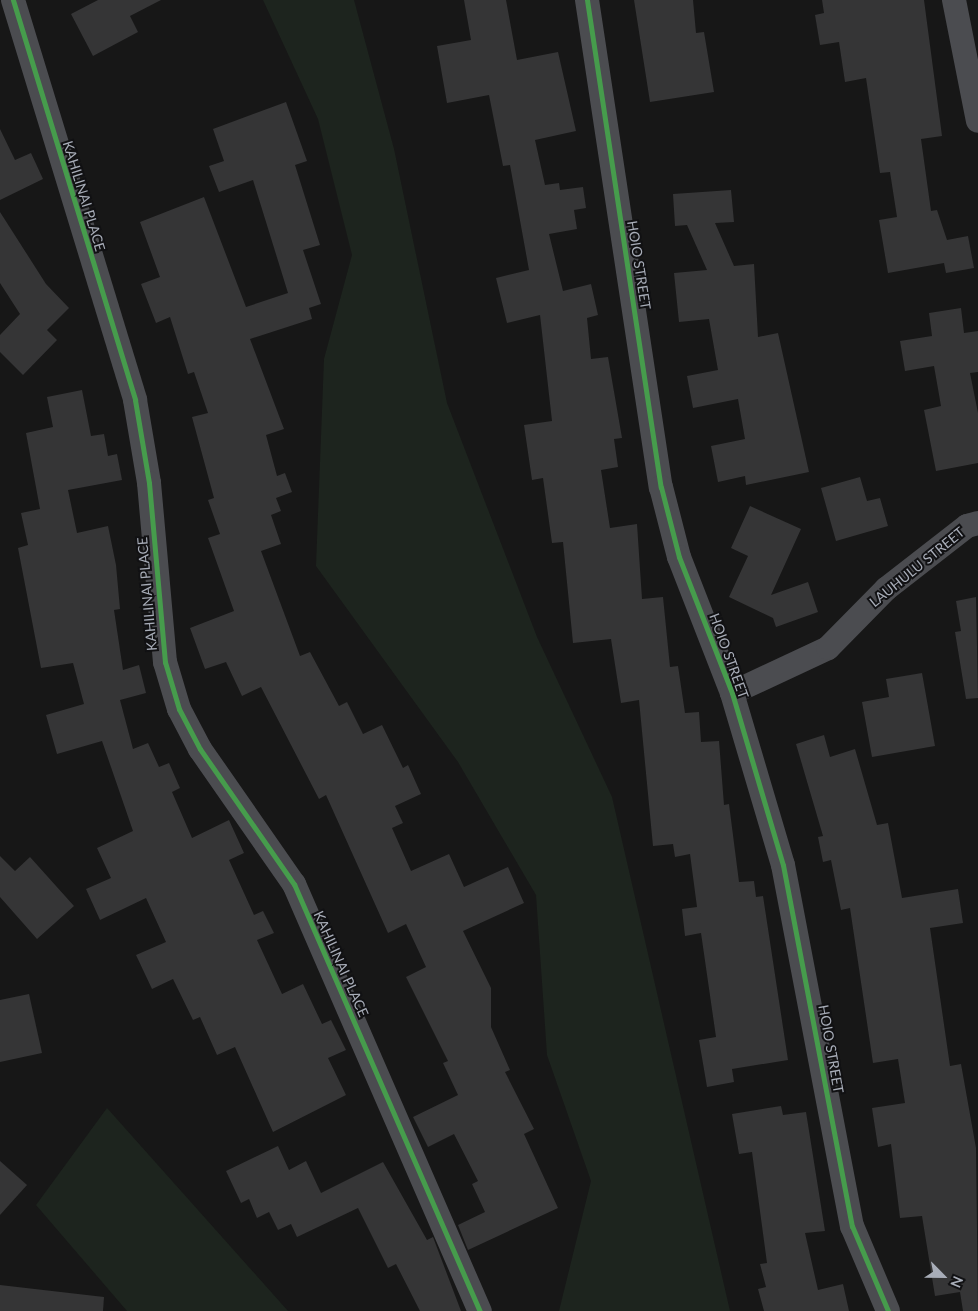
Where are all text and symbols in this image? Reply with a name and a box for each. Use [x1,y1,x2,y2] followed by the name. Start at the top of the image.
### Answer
[59,139,109,253] street label: KAHILINAI PLACE
[624,219,654,311] street label: HOIO STREET
[866,524,968,610] street label: LAUHULU STREET
[134,536,160,652] street label: KAHILINAI PLACE
[706,611,752,701] street label: HOIO STREET
[310,908,372,1020] street label: KAHILINAI PLACE
[815,1003,847,1095] street label: HOIO STREET
[918,1251,968,1301] north arrow
[947,1274,967,1290] text: N

